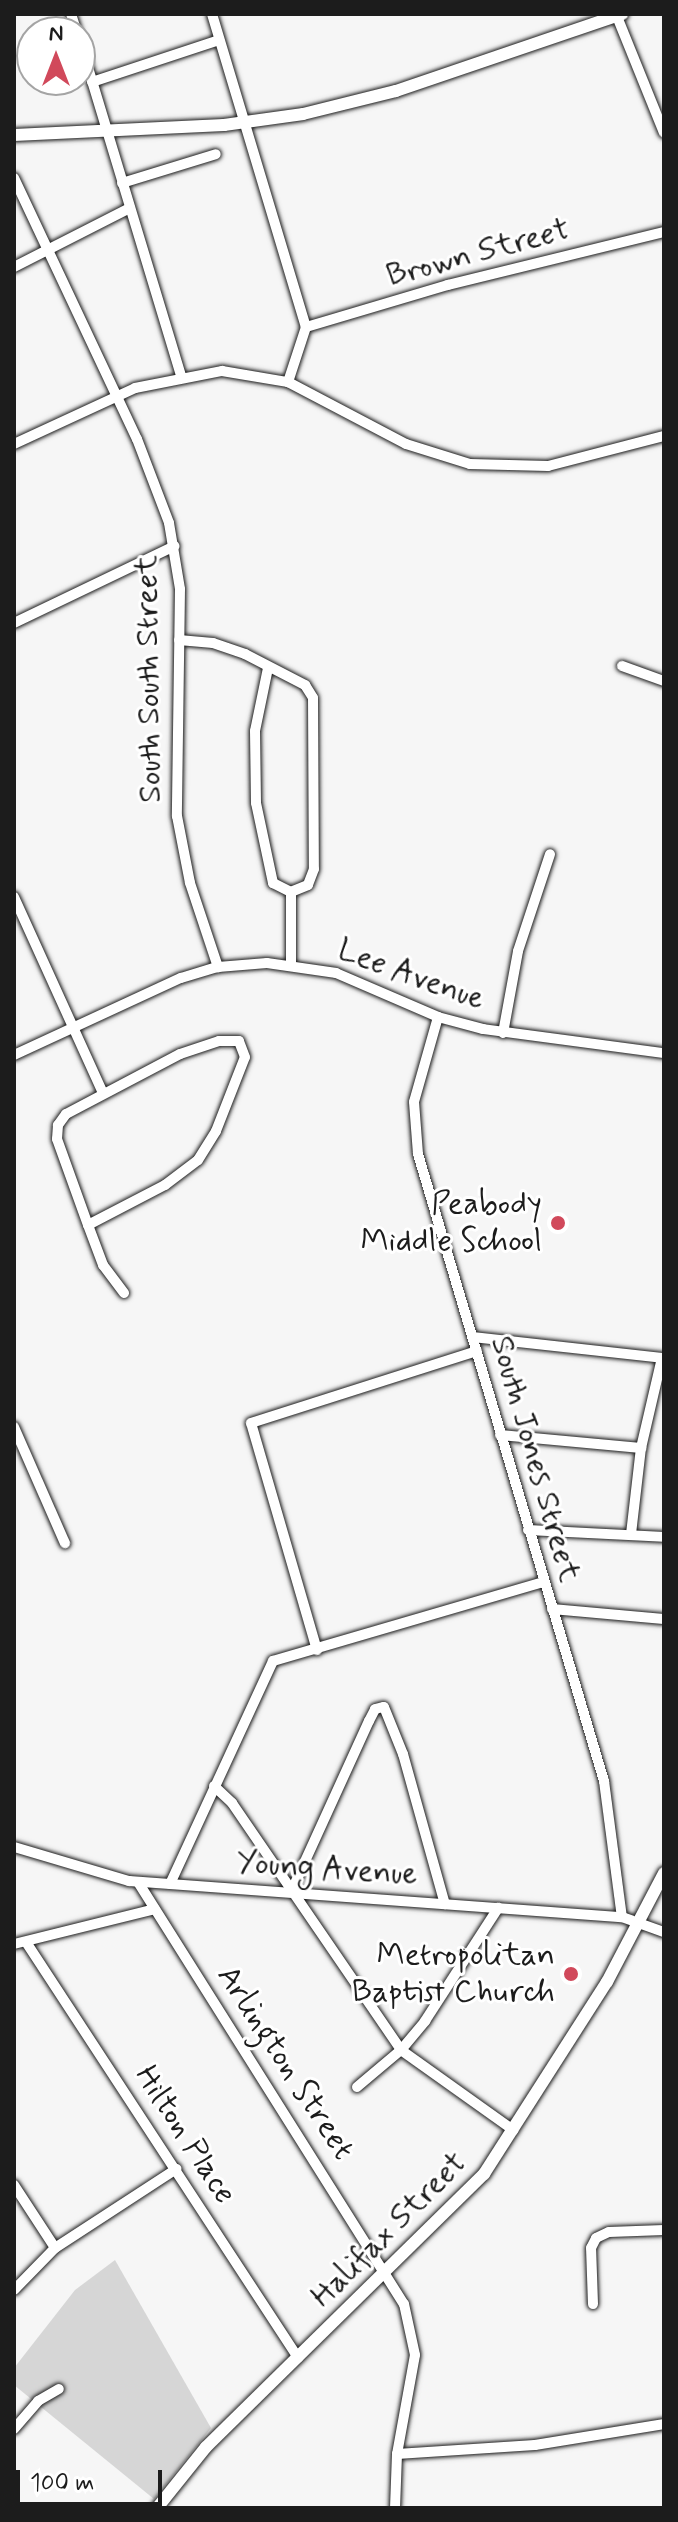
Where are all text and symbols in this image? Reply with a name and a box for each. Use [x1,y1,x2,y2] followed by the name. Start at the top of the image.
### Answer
[16,16,96,96] north arrow
[49,20,63,48] text: N
[383,210,573,296] street label: Brown Street
[128,555,170,803] street label: South South Street
[330,930,492,1020] street label: Lee Avenue
[359,1186,542,1261] place label: Peabody Middle School
[549,1214,567,1232] marker: Peabody Middle School
[482,1332,588,1586] street label: South Jones Street
[233,1843,421,1895] street label: Young Avenue
[352,1937,555,2012] place label: Metropolitan Baptist Church
[207,1957,363,2169] street label: Arlington Street
[562,1965,580,1983] marker: Metropolitan Baptist Church
[126,2058,244,2212] street label: Hilton Place
[304,2145,474,2315] street label: Halifax Street
[20,2454,166,2504] scale bar
[30,2468,94,2499] text: 100 m

